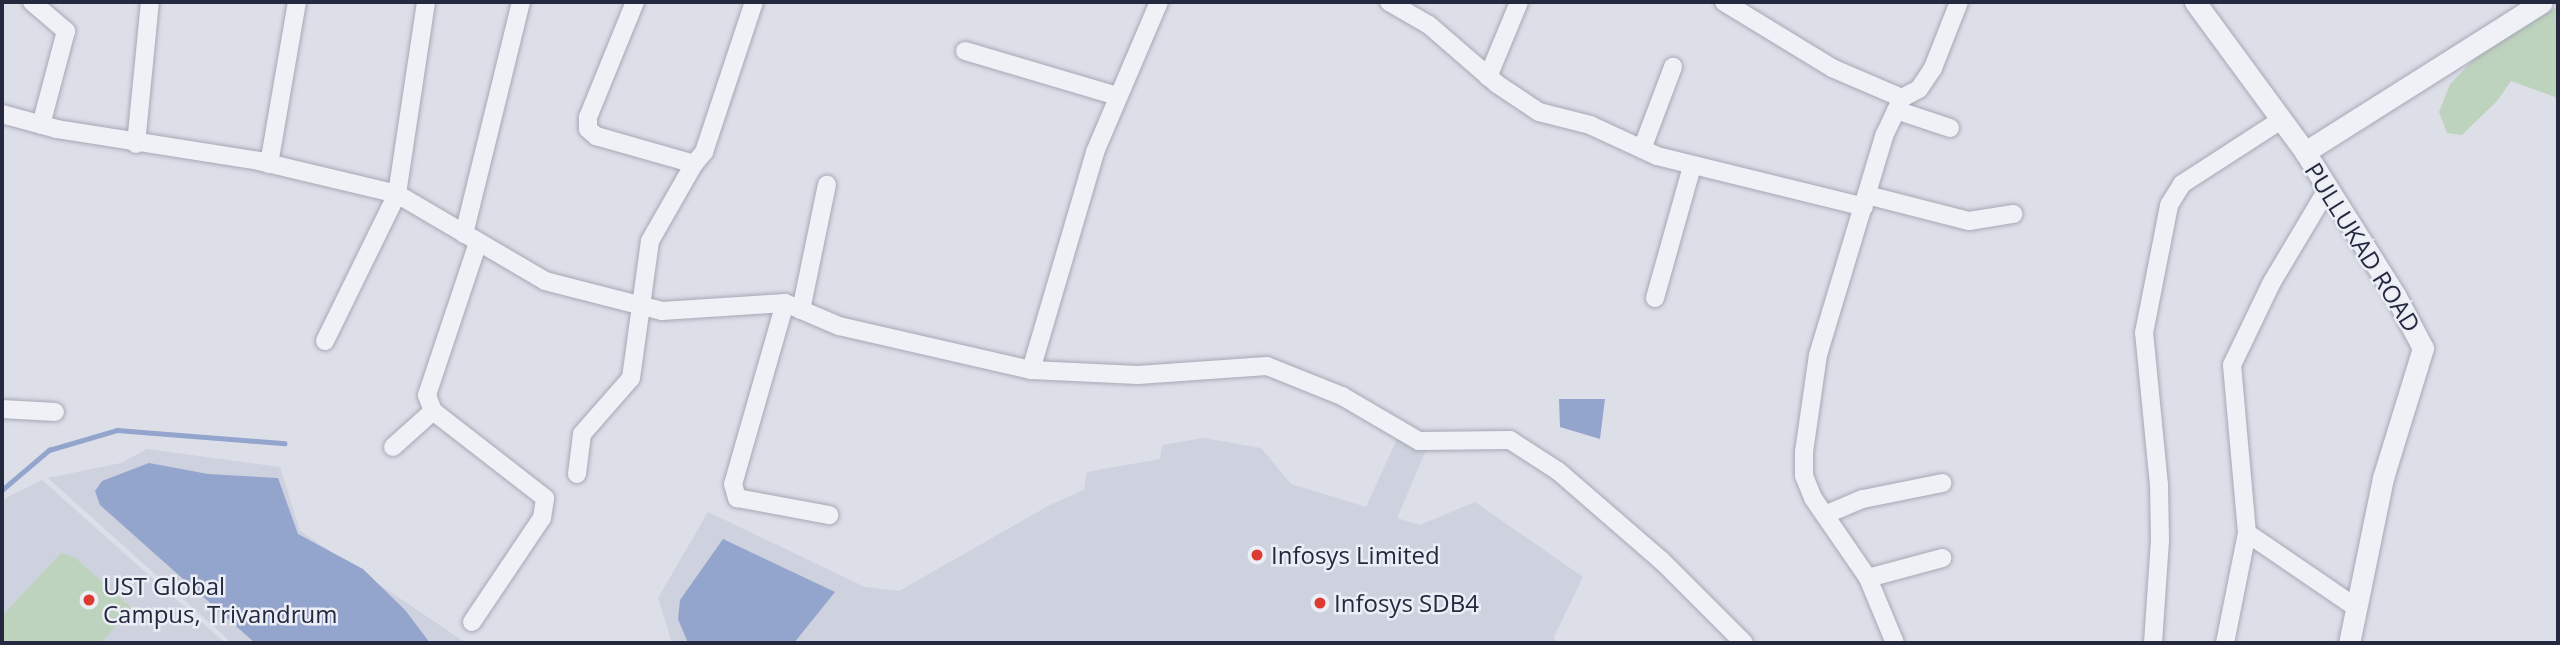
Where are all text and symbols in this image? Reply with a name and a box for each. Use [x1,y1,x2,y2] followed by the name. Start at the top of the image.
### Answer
[2299,157,2427,337] street label: PULLUKAD ROAD
[1271,541,1440,569] place label: Infosys Limited
[1249,547,1265,563] marker: Infosys Limited
[103,572,338,628] place label: UST Global Campus, Trivandrum
[1334,589,1479,617] place label: Infosys SDB4
[81,592,97,608] marker: UST Global Campus, Trivandrum
[1312,595,1328,611] marker: Infosys SDB4

